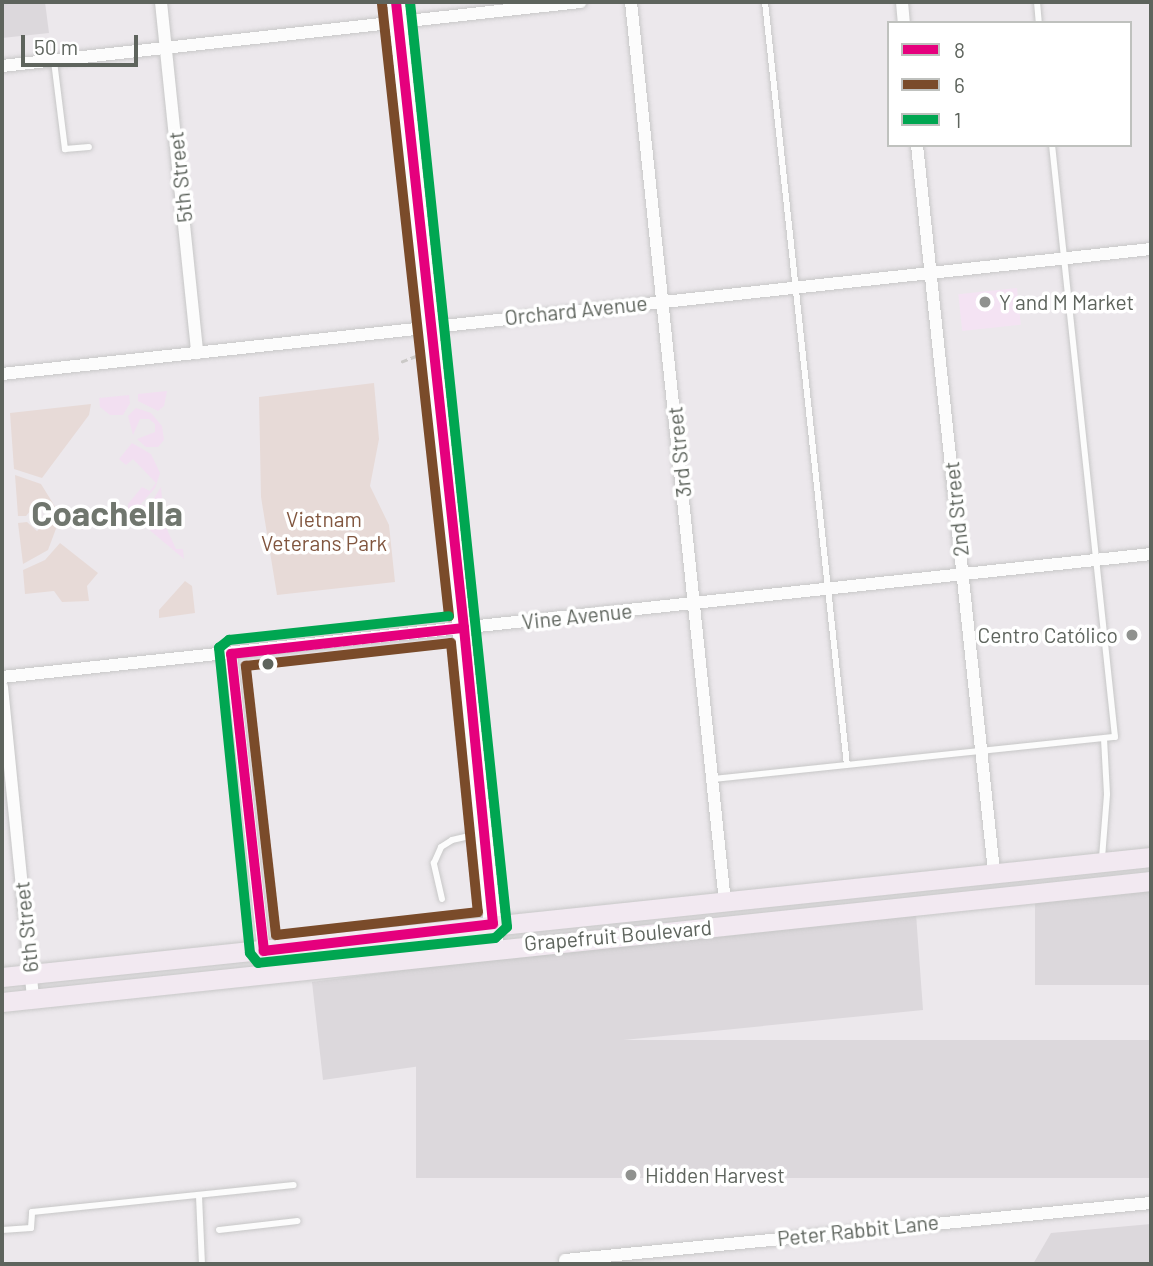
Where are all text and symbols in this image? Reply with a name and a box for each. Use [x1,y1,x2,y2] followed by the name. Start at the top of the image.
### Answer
[24,21,142,65] scale bar
[887,21,1132,147] legend
[34,34,78,59] text: 50 m
[954,37,965,62] text: 8
[954,72,965,97] text: 6
[954,107,961,132] text: 1
[163,130,197,224] street label: 5th Street
[999,289,1134,315] place label: Y and M Market
[503,290,649,330] street label: Orchard Avenue
[977,294,993,310] marker: Y and M Market
[662,405,696,499] street label: 3rd Street
[938,460,974,558] street label: 2nd Street
[31,491,183,533] district label: Coachella
[261,506,387,556] park label: Vietnam Veterans Park
[520,598,634,634] street label: Vine Avenue
[978,622,1118,648] place label: Centro Católico
[1124,627,1140,643] marker: Centro Católico
[261,657,275,671] unlabelled marker
[9,880,43,974] street label: 6th Street
[523,914,713,956] street label: Grapefruit Boulevard
[645,1162,785,1188] place label: Hidden Harvest
[623,1167,639,1183] marker: Hidden Harvest
[776,1209,940,1251] street label: Peter Rabbit Lane

